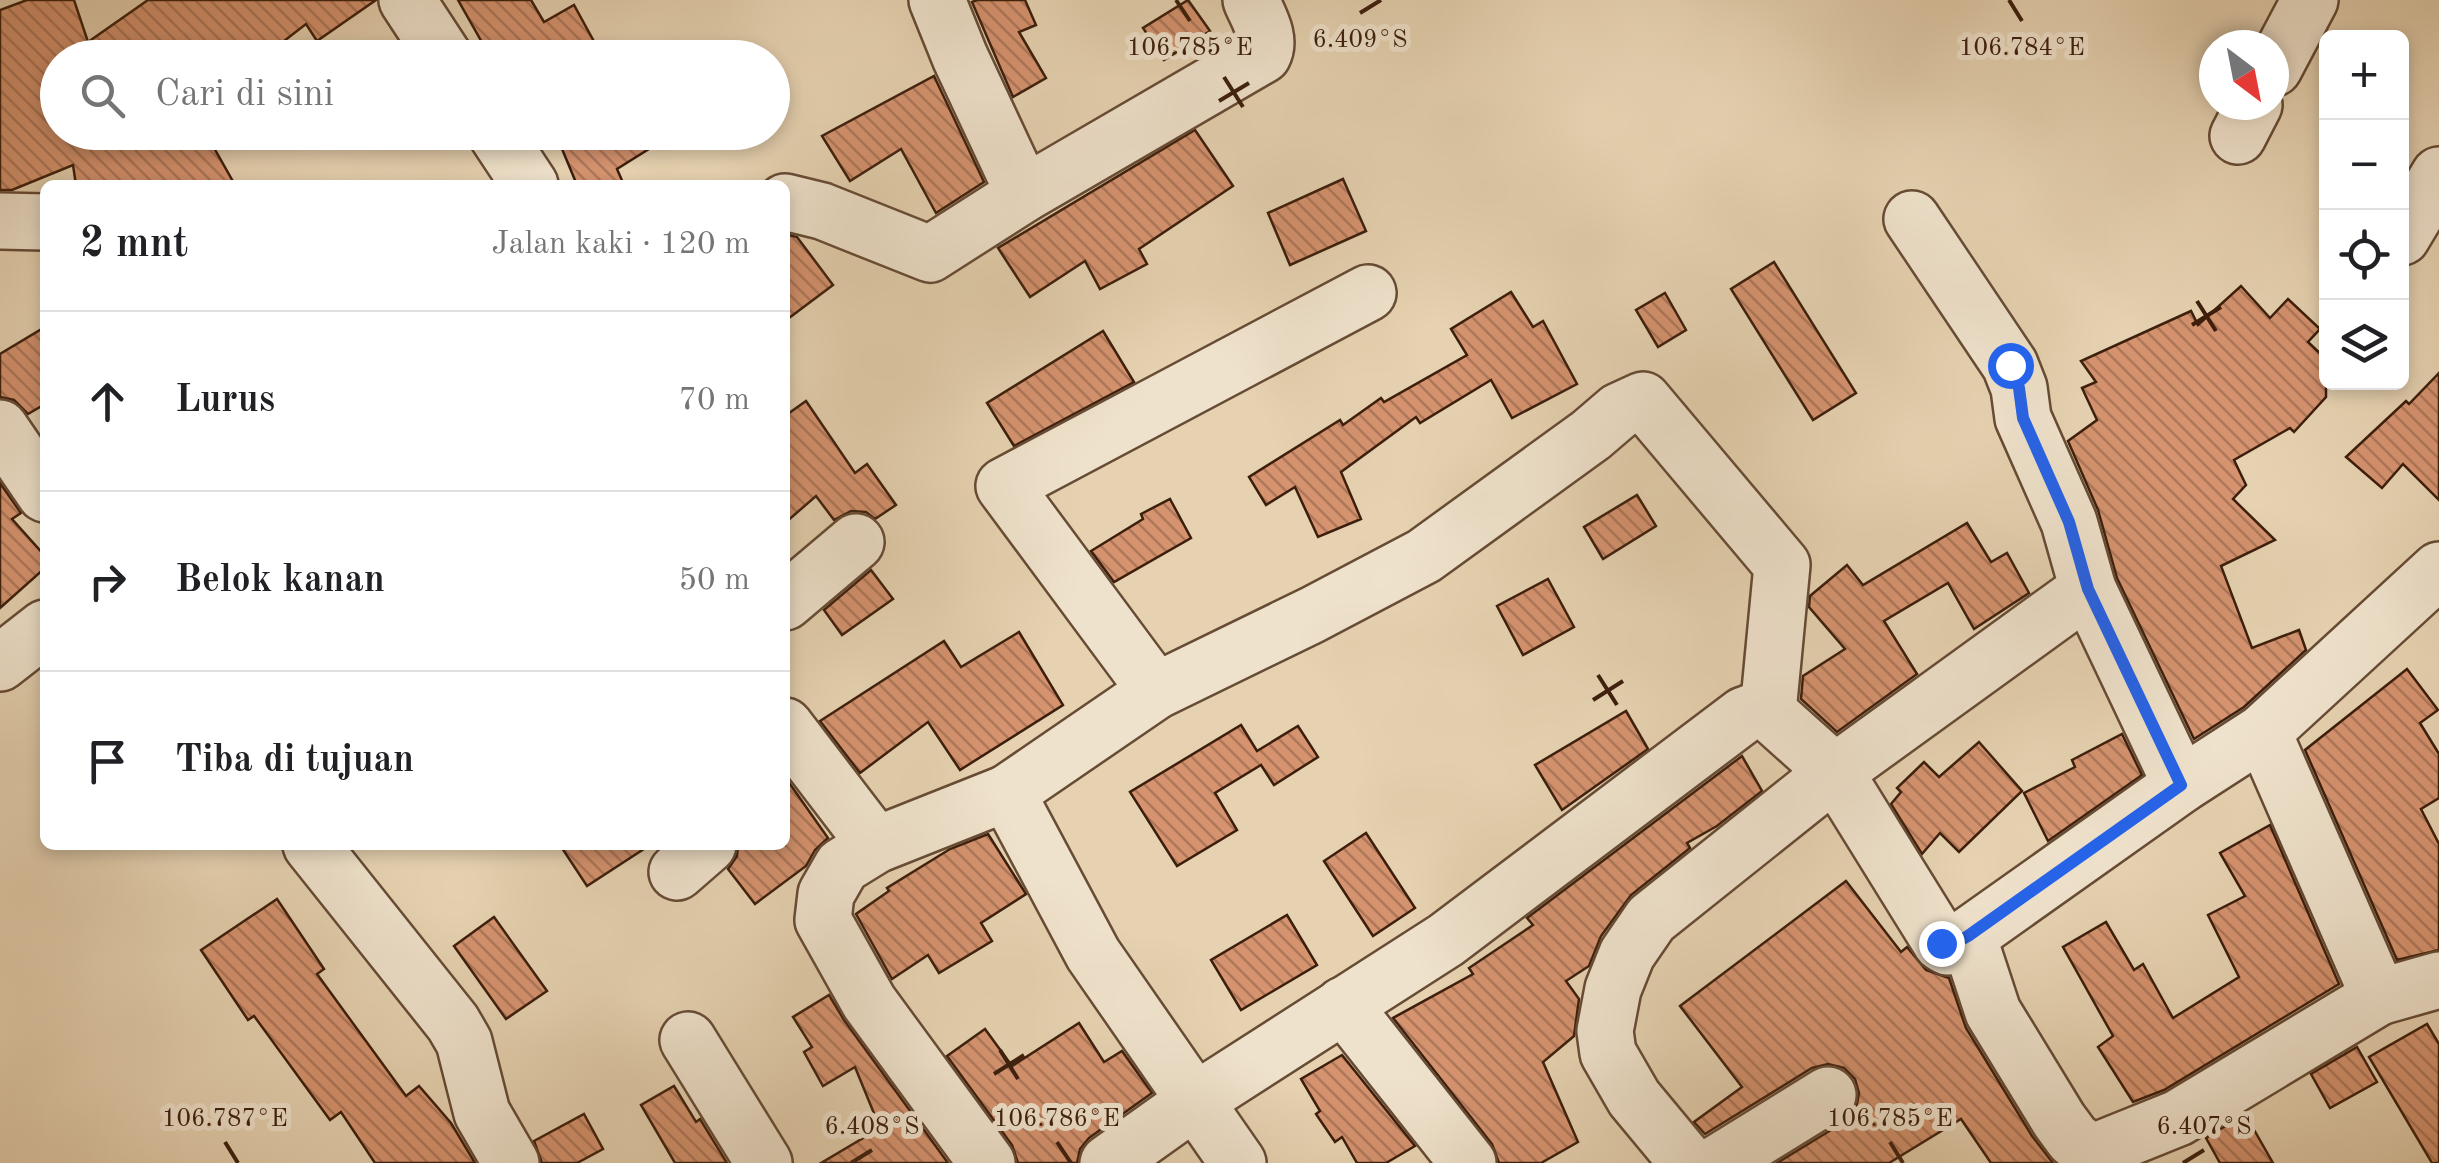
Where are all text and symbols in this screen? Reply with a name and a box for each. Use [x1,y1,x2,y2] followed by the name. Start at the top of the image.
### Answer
[1312,28,1408,53] text: 6.409°S
[2199,30,2289,120] north arrow
[2319,30,2409,390] map controls
[2319,30,2409,120] button: +
[1127,36,1253,61] text: 106.785°E
[1959,36,2085,61] text: 106.784°E
[40,40,790,150] search box
[75,68,130,123] icon: search
[155,76,334,114] text: Cari di sini
[2319,120,2409,210] button: −
[2319,210,2409,300] button: locate
[80,224,188,266] text: 2 mnt
[492,229,750,261] text: Jalan kaki · 120 m
[2319,300,2409,390] button: layers
[1988,343,2034,389] route start
[80,374,135,429] icon: ahead
[175,382,275,420] text: Lurus
[679,385,750,417] text: 70 m
[80,554,135,609] icon: right
[175,562,385,600] text: Belok kanan
[679,565,750,597] text: 50 m
[80,734,135,789] icon: arrive
[175,742,414,780] text: Tiba di tujuan
[1919,921,1965,967] route end
[162,1107,288,1132] text: 106.787°E
[994,1107,1120,1132] text: 106.786°E
[1827,1107,1953,1132] text: 106.785°E
[824,1115,920,1140] text: 6.408°S
[2156,1115,2252,1140] text: 6.407°S

